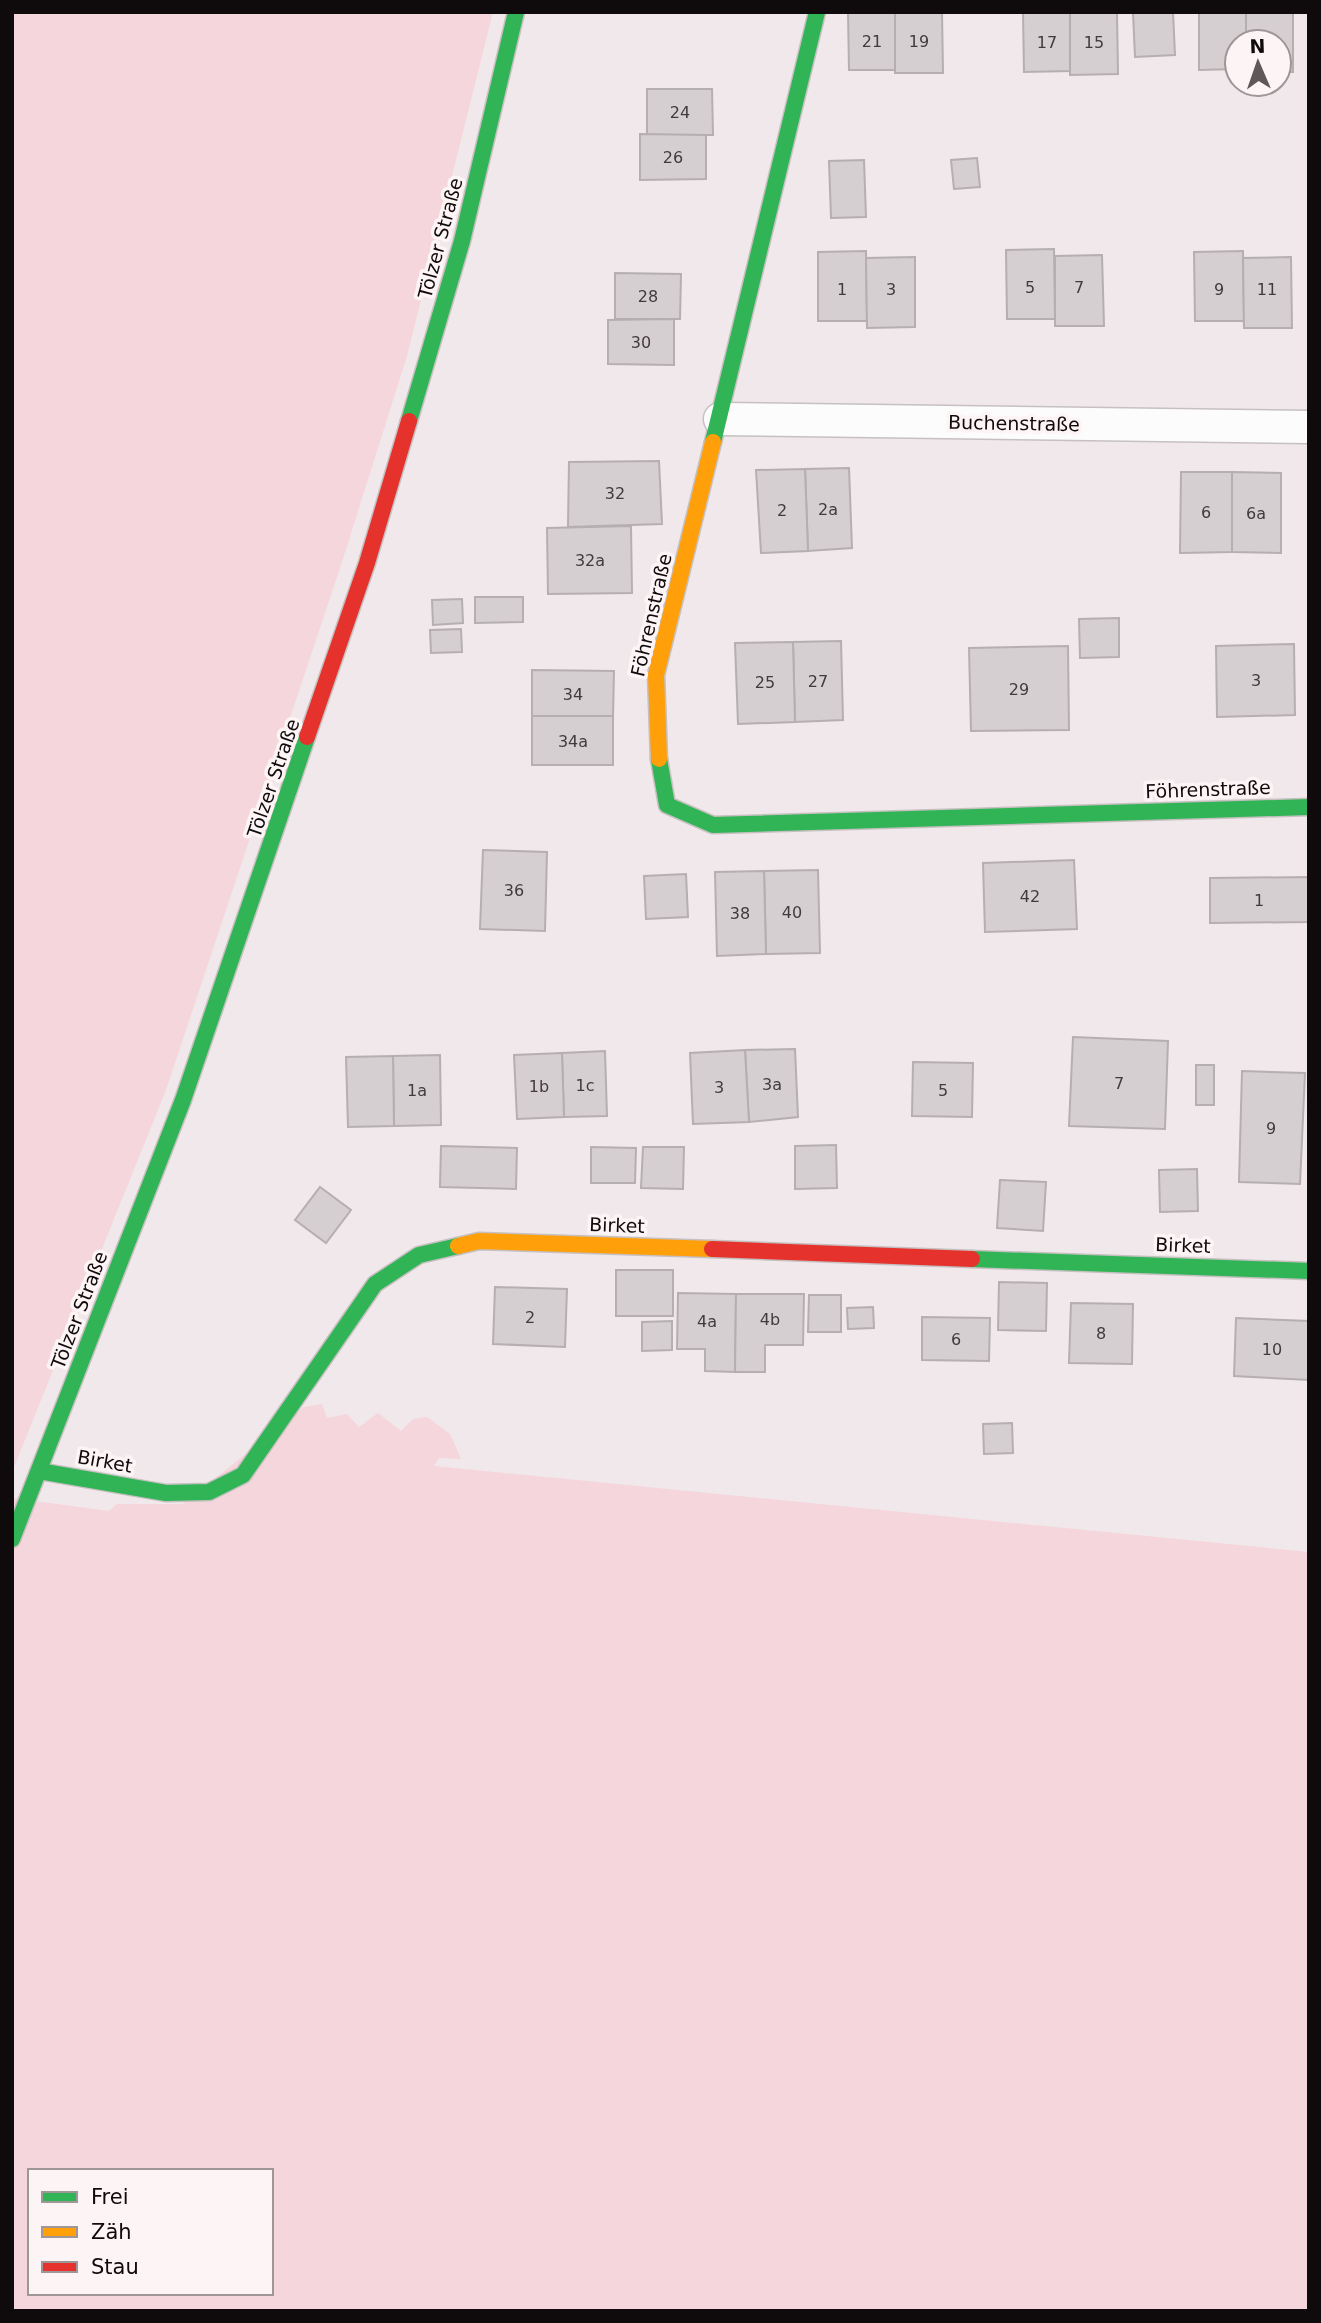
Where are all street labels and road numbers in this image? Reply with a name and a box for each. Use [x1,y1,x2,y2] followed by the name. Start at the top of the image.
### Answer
[413,175,467,302] street label: Tölzer Straße
[948,411,1080,435] street label: Buchenstraße
[626,551,676,679] street label: Föhrenstraße
[242,716,304,841] street label: Tölzer Straße
[1145,776,1271,802] street label: Föhrenstraße
[589,1213,645,1237] street label: Birket
[1155,1233,1211,1257] street label: Birket
[46,1248,112,1373] street label: Tölzer Straße
[76,1445,134,1477] street label: Birket

